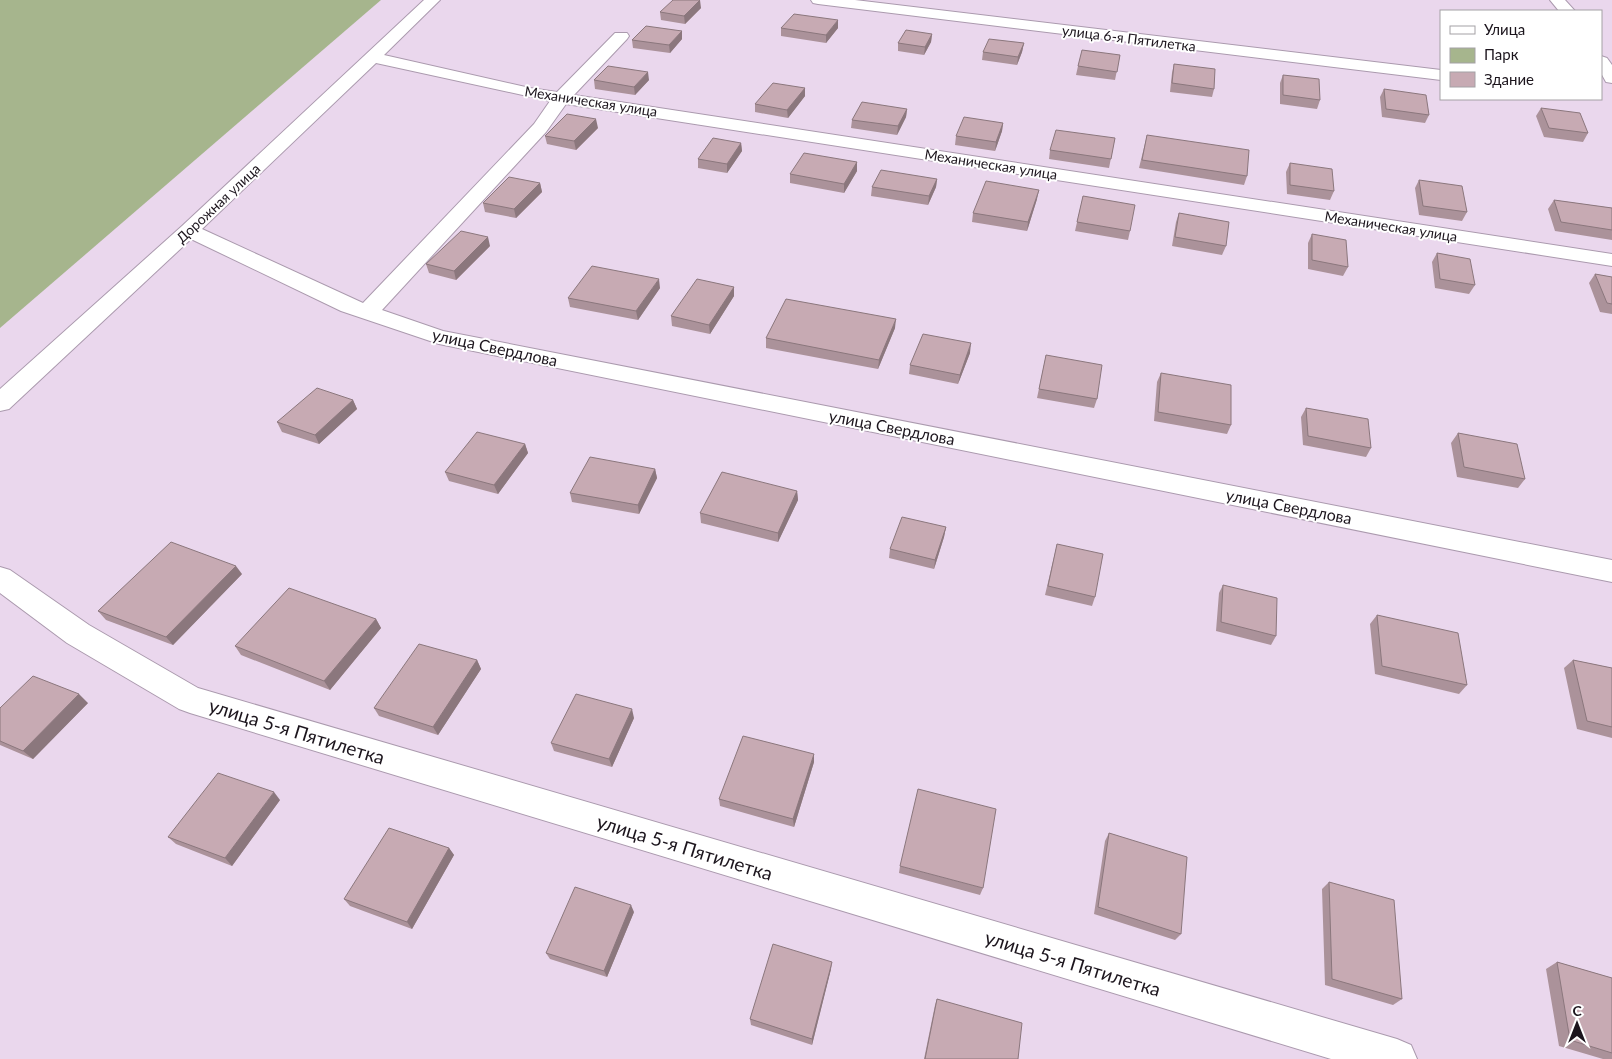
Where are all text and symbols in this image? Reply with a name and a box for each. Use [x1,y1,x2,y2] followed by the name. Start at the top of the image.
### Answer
[1440,10,1602,100] legend
[1484,20,1525,38] text: Улица
[1061,21,1197,55] street label: улица 6-я Пятилетка
[1484,45,1519,63] text: Парк
[1484,70,1534,88] text: Здание
[523,82,659,120] street label: Механическая улица
[923,145,1059,183] street label: Механическая улица
[172,160,264,246] street label: Дорожная улица
[1323,207,1459,245] street label: Механическая улица
[431,324,559,370] street label: улица Свердлова
[828,405,956,449] street label: улица Свердлова
[1225,484,1353,528] street label: улица Свердлова
[206,693,388,769] street label: улица 5-я Пятилетка
[594,809,776,885] street label: улица 5-я Пятилетка
[982,925,1164,1001] street label: улица 5-я Пятилетка
[1552,999,1602,1049] north arrow
[1572,1002,1582,1019] text: С

